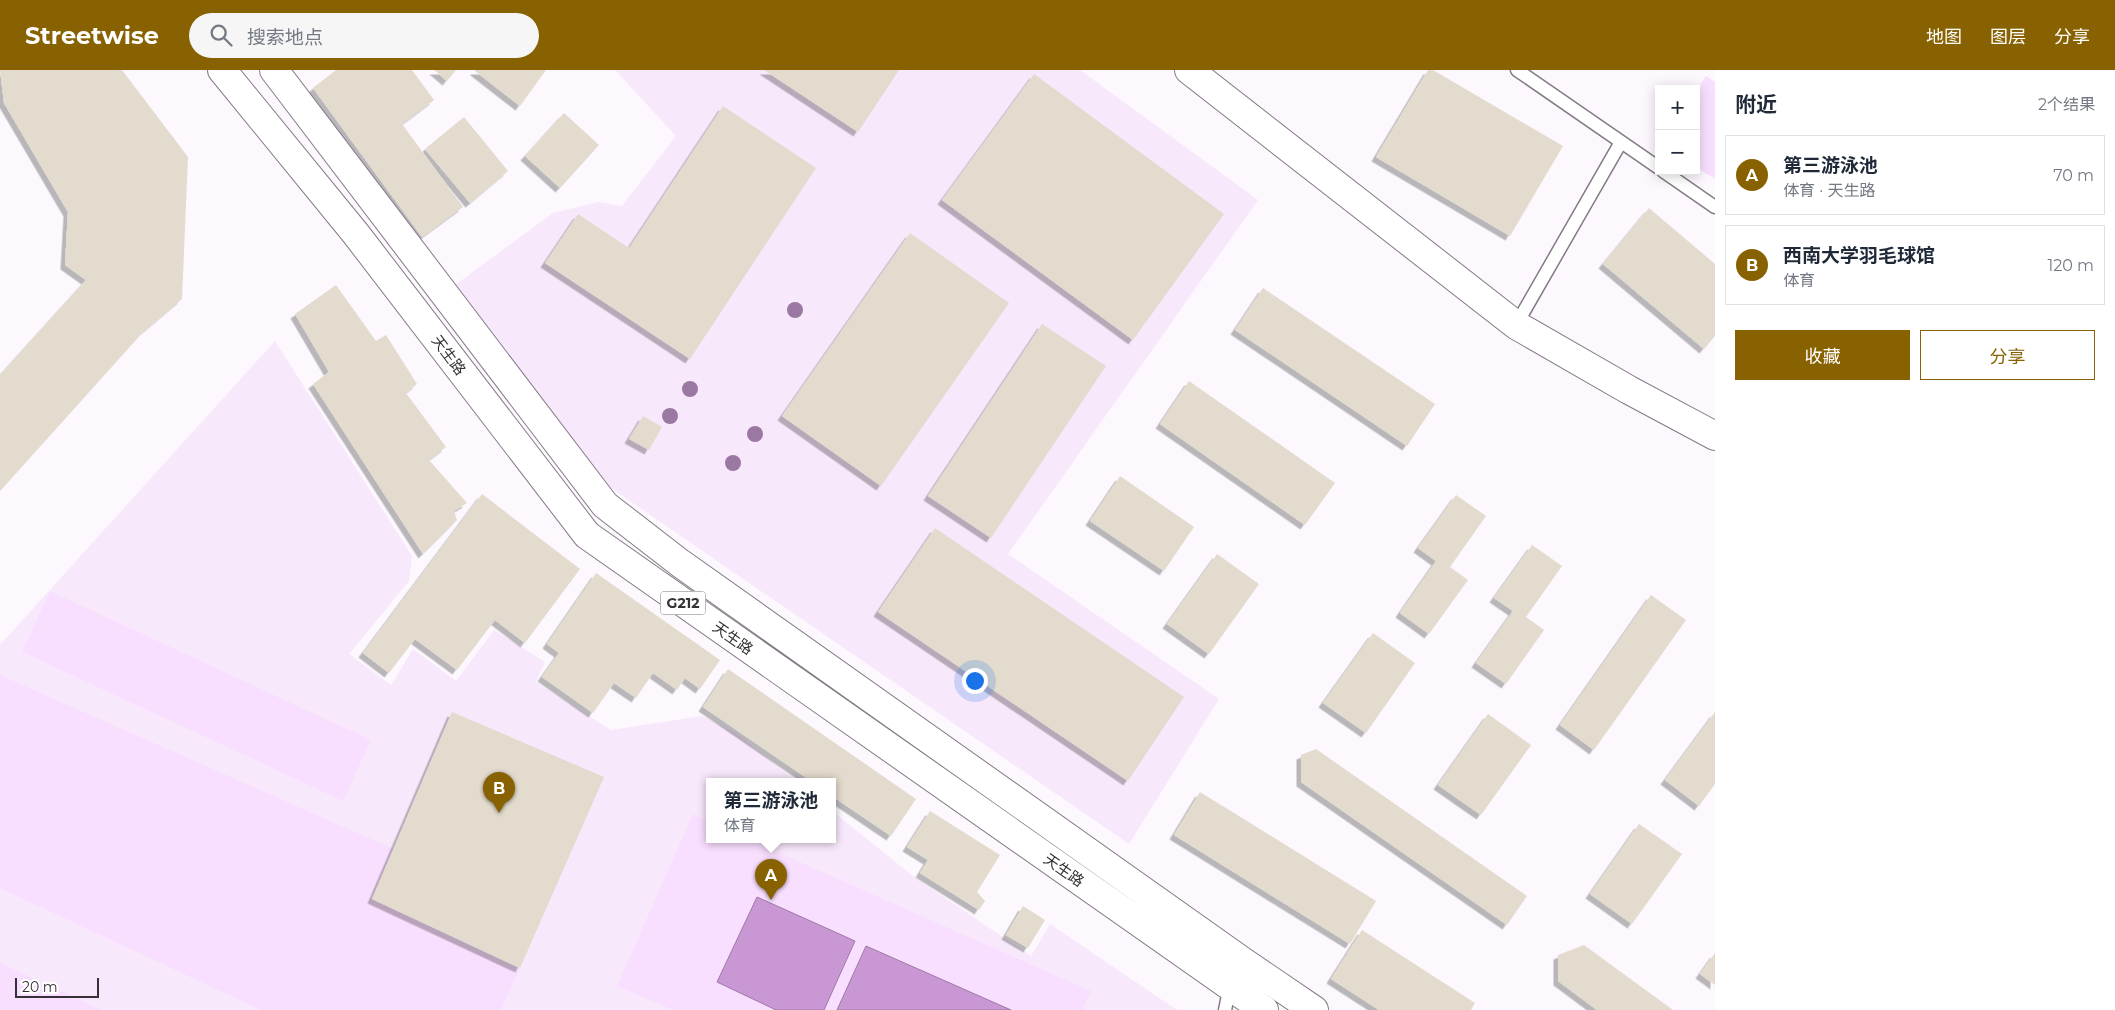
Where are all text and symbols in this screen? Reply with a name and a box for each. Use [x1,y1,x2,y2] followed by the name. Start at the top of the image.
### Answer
[189,13,539,58] search box
[25,21,159,50] text: Streetwise
[207,21,235,49] icon: search
[247,26,323,49] text: 搜索地点
[1926,26,1962,48] text: 地图
[1990,26,2026,48] text: 图层
[2054,26,2090,48] text: 分享
[1655,85,1700,175] map controls
[1655,85,1700,130] button: +
[1735,92,1777,117] text: 附近
[2038,95,2095,114] text: 2个结果
[1655,130,1700,175] button: −
[1783,154,1878,177] text: 第三游泳池
[1746,166,1758,185] text: A
[2053,166,2094,185] text: 70 m
[1783,181,1875,200] text: 体育 · 天生路
[1783,244,1935,267] text: 西南大学羽毛球馆
[1746,256,1758,275] text: B
[2047,256,2094,275] text: 120 m
[1783,271,1815,290] text: 体育
[1735,330,1910,380] button: 收藏
[1920,330,2095,380] button: 分享
[428,331,470,379] street label: 天生路
[660,592,706,614] road number: G212
[709,617,757,659] street label: 天生路
[962,668,988,694] your location
[483,772,515,813] pin: B
[706,778,836,843] popup
[723,789,819,812] text: 第三游泳池
[723,816,756,835] text: 体育
[1040,849,1088,891] street label: 天生路
[755,859,787,900] pin: A
[15,975,99,998] scale bar
[22,978,58,996] text: 20 m

